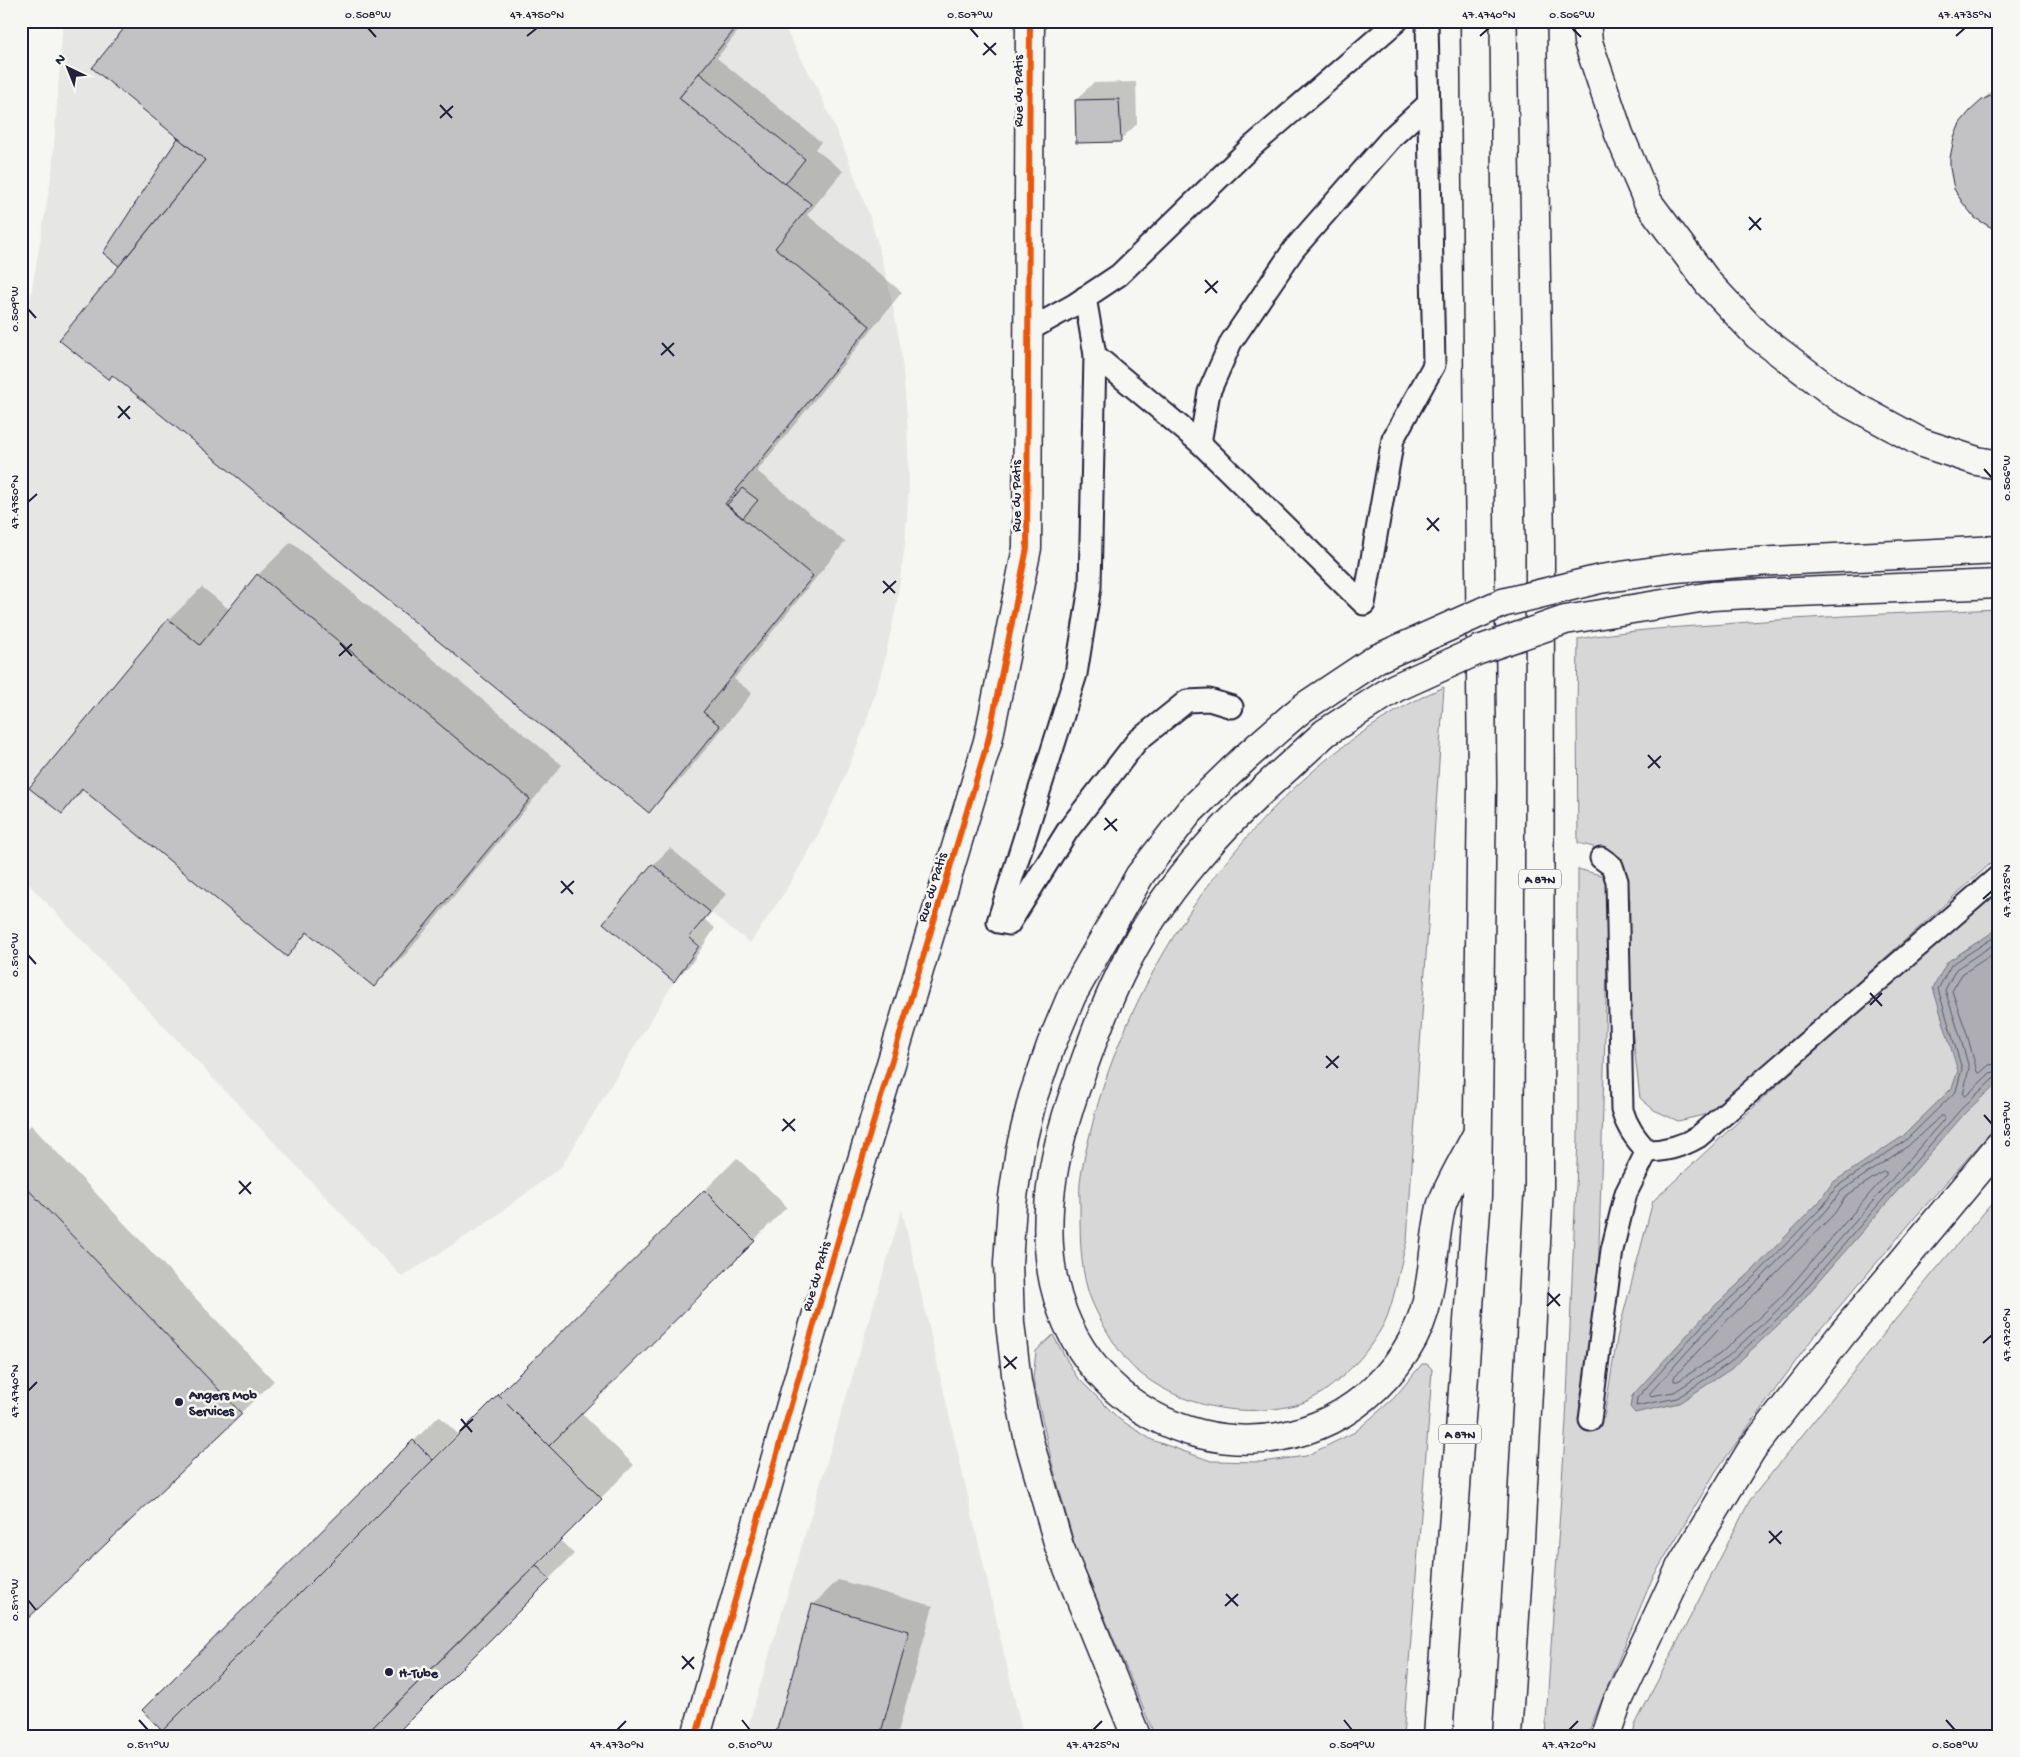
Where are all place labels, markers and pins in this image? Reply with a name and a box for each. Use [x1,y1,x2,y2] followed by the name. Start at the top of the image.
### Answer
[188,1388,258,1421] place label: Angers Mob Services
[173,1396,185,1408] marker: Angers Mob Services
[383,1666,395,1678] marker: H-Tube
[399,1666,439,1683] place label: H-Tube

